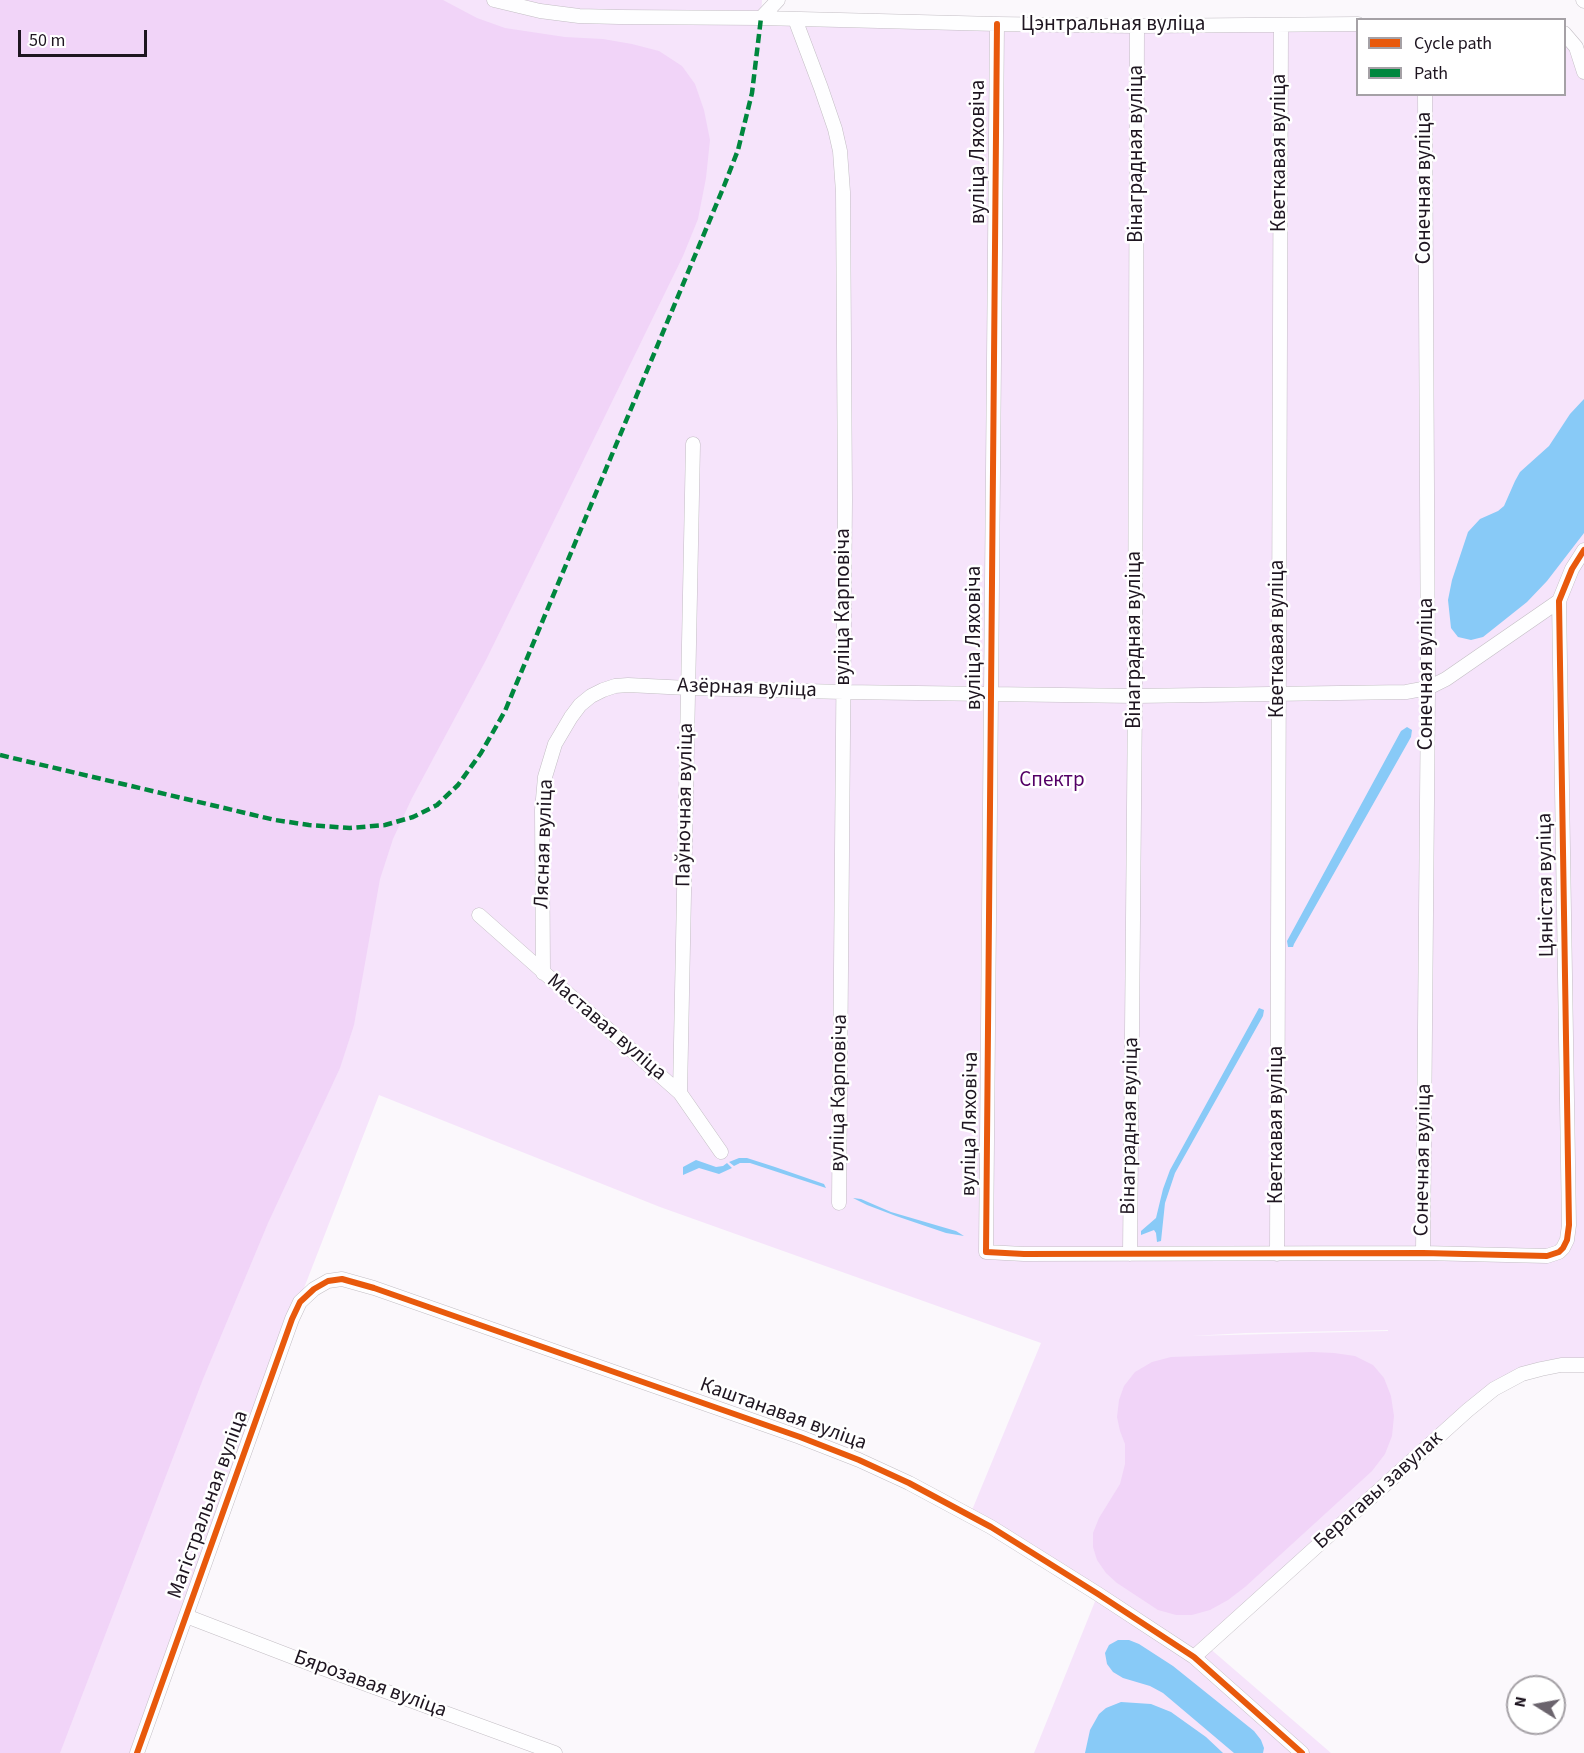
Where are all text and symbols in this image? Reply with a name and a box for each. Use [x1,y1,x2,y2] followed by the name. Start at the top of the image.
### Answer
[1021,12,1205,38] street label: Цэнтральная вуліца
[21,18,150,56] scale bar
[1356,18,1566,96] legend
[29,28,65,53] text: 50 m
[1414,31,1492,56] text: Cycle path
[1414,61,1448,86] text: Path
[1124,65,1150,243] street label: Вінаградная вуліца
[1267,74,1293,232] street label: Кветкавая вуліца
[966,80,992,224] street label: вуліца Ляховіча
[1412,112,1438,264] street label: Сонечная вуліца
[831,528,857,686] street label: вуліца Карповіча
[1122,551,1148,729] street label: Вінаградная вуліца
[1265,560,1291,718] street label: Кветкавая вуліца
[962,566,988,710] street label: вуліца Ляховіча
[1414,598,1440,750] street label: Сонечная вуліца
[677,674,817,704] street label: Азёрная вуліца
[672,723,700,887] street label: Паўночная вуліца
[1019,768,1085,794] park label: Спектр
[530,779,560,909] street label: Лясная вуліца
[1533,813,1561,957] street label: Цяністая вуліца
[541,969,671,1087] street label: Маставая вуліца
[826,1014,854,1172] street label: вуліца Карповіча
[1117,1037,1145,1215] street label: Вінаградная вуліца
[1264,1046,1290,1204] street label: Кветкавая вуліца
[957,1051,985,1197] street label: вуліца Ляховіча
[1410,1083,1438,1237] street label: Сонечная вуліца
[696,1373,870,1457] street label: Каштанавая вуліца
[163,1407,255,1603] street label: Магістральная вуліца
[1309,1427,1449,1555] street label: Берагавы завулак
[290,1646,450,1724] street label: Бярозавая вуліца
[1506,1675,1566,1735] north arrow
[1508,1695,1532,1709] text: N

